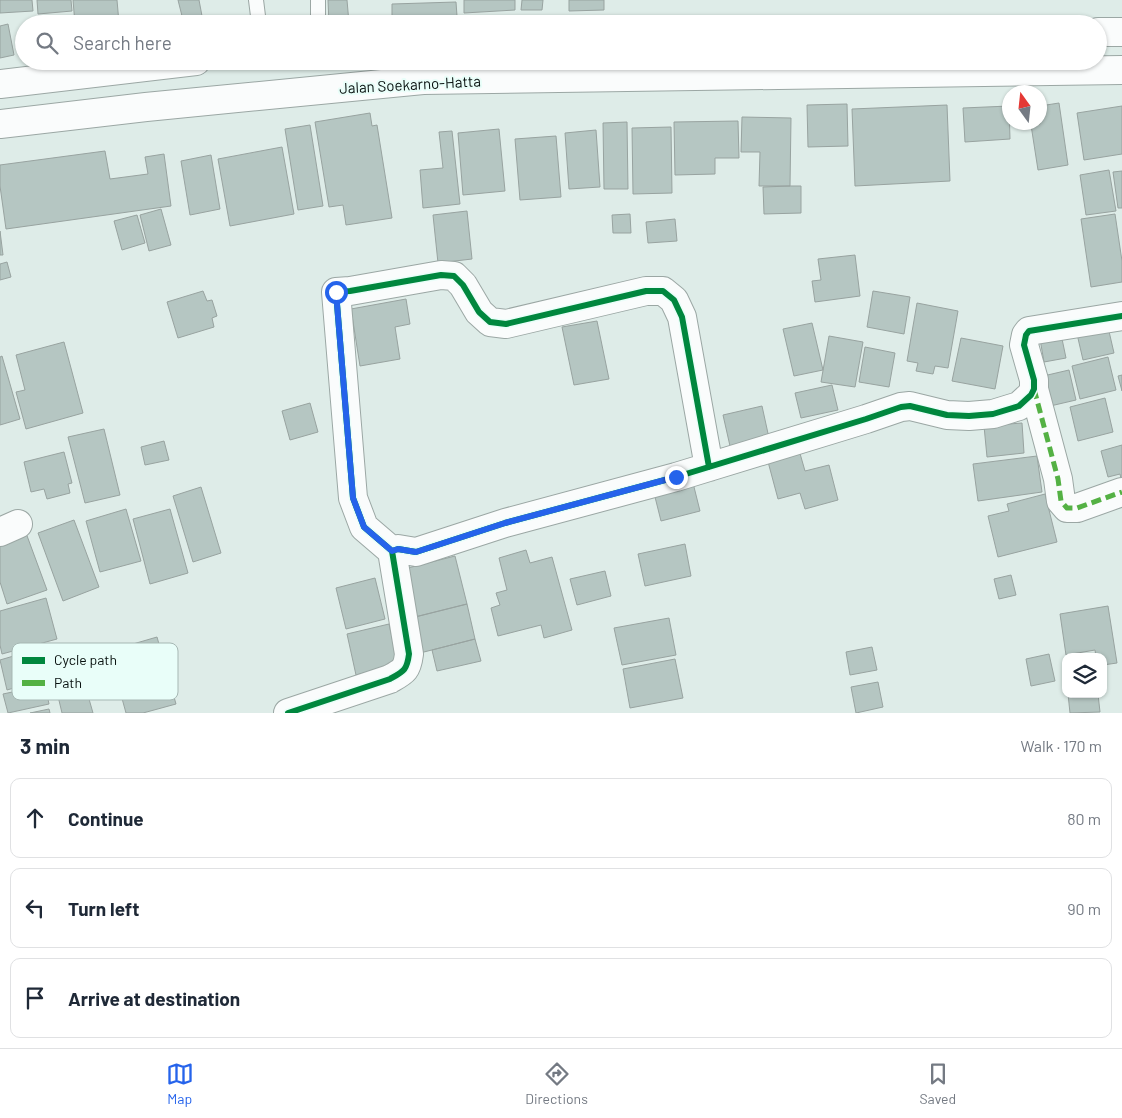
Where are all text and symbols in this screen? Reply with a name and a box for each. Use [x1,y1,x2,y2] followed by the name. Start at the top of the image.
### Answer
[15,15,1107,70] search box
[33,29,61,57] icon: search
[73,31,172,54] text: Search here
[339,71,481,97] street label: Jalan Soekarno-Hatta
[1002,85,1047,130] north arrow
[325,281,348,304] route start
[665,466,688,489] route end
[12,643,178,700] legend
[54,651,117,668] text: Cycle path
[1062,653,1107,698] map controls
[1062,653,1107,698] button: layers
[54,674,82,691] text: Path
[20,733,70,758] text: 3 min
[1020,736,1102,755] text: Walk · 170 m
[21,804,49,832] icon: ahead
[68,807,144,830] text: Continue
[1067,809,1101,828] text: 80 m
[21,894,49,922] icon: left
[68,897,139,920] text: Turn left
[1067,899,1101,918] text: 90 m
[21,984,49,1012] icon: arrive
[68,987,240,1010] text: Arrive at destination
[166,1060,194,1107] tab: Map
[525,1060,588,1107] tab: Directions
[919,1060,956,1107] tab: Saved

